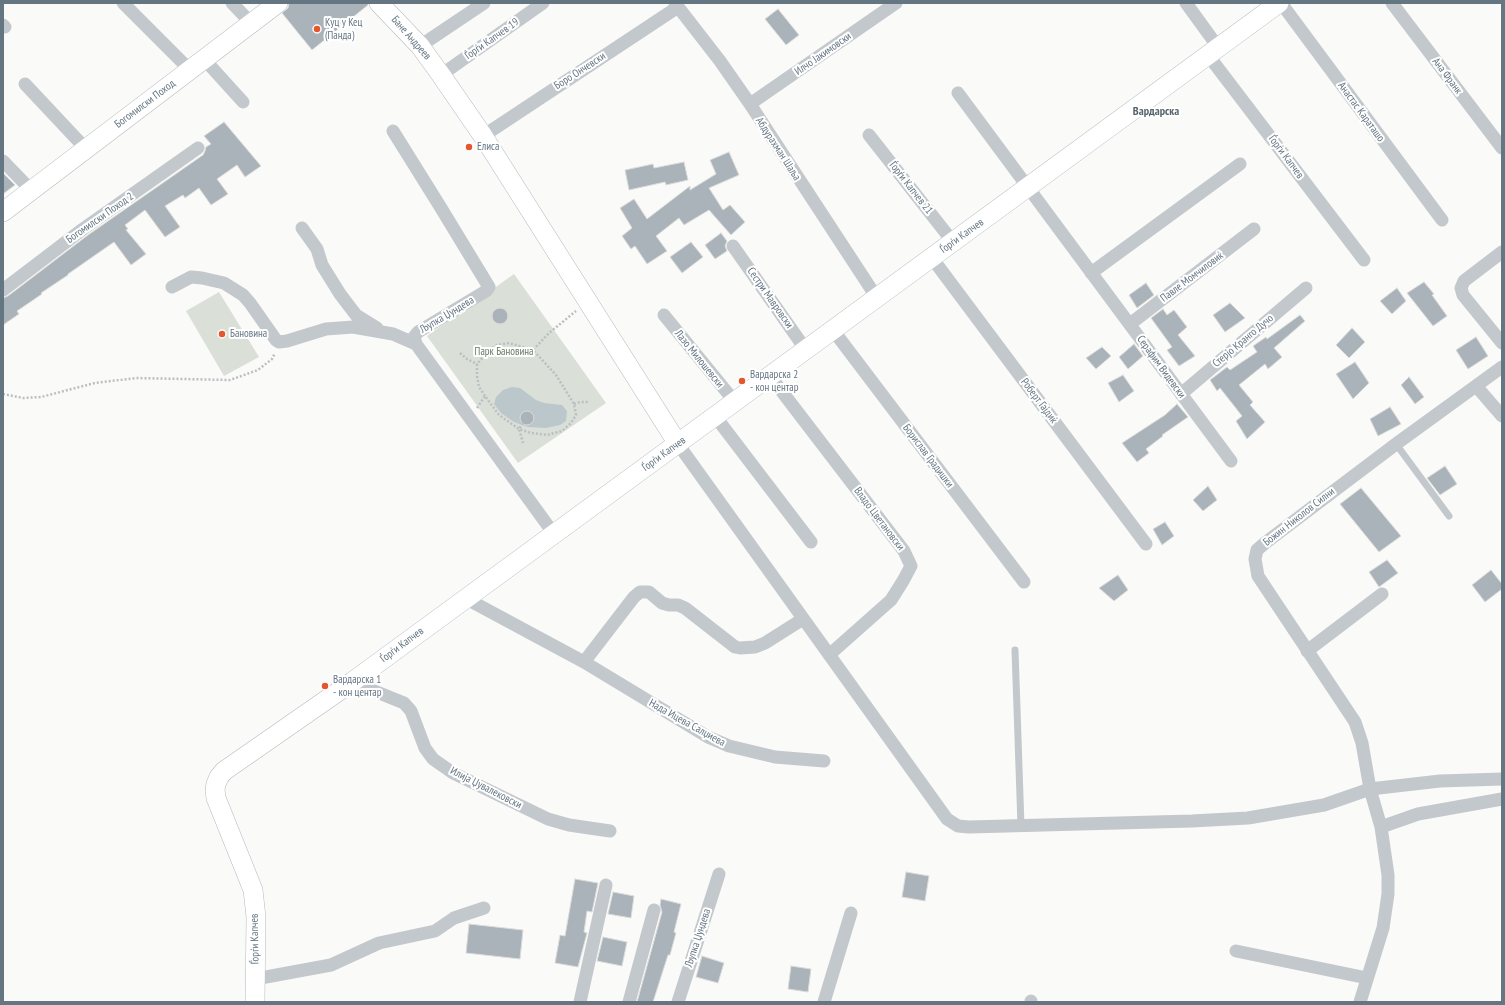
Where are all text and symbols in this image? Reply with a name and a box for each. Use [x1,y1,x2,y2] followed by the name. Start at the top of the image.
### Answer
[388,13,434,63] street label: Бане Андреев
[325,16,362,42] place label: Куц у Кец (Панда)
[462,16,522,62] street label: Ѓорѓи Капчев 19
[312,24,322,34] marker: Куц у Кец (Панда)
[792,30,854,78] street label: Илчо Јакимовски
[552,49,608,93] street label: Боро Ончевски
[1429,55,1465,97] street label: Ана Франк
[112,77,178,131] street label: Богомилски Поход
[1335,80,1387,144] street label: Анастас Караташо
[1133,105,1179,119] district label: Вардарска
[753,115,803,183] street label: Абдурахман Шаља
[1265,133,1307,181] street label: Ѓорѓи Капчев
[477,140,499,154] place label: Елиса
[464,142,474,152] marker: Елиса
[886,159,936,217] street label: Ѓорѓи Капчев 21
[64,190,136,246] street label: Богомилски Поход 2
[938,216,986,256] street label: Ѓорѓи Капчев
[1158,249,1226,305] street label: Павле Момчиловиќ
[744,265,796,331] street label: Сестри Мавровски
[418,294,476,336] street label: Љупка Џундева
[1210,312,1276,370] street label: Стерјо Кранго Дучо
[230,327,267,341] place label: Бановина
[672,327,726,391] street label: Лазо Милошевски
[217,329,227,339] marker: Бановина
[1134,333,1188,401] street label: Серафим Видевски
[475,345,533,359] park label: Парк Бановина
[750,368,798,394] place label: Вардарска 2 - кон центар
[737,376,747,386] marker: Вардарска 2 - кон центар
[1018,376,1060,426] street label: Роберт Гајдиќ
[900,422,956,490] street label: Борислав Градишки
[640,434,688,474] street label: Ѓорѓи Капчев
[851,485,907,553] street label: Владо Цветановски
[1261,485,1337,549] street label: Божин Николов Силни
[378,624,426,666] street label: Ѓорѓи Капчев
[333,673,381,699] place label: Вардарска 1 - кон центар
[320,681,330,691] marker: Вардарска 1 - кон центар
[647,697,727,749] street label: Нада Ицева Салџиева
[448,764,524,812] street label: Илија Џувалековски
[682,907,714,969] street label: Љупка Џундева
[248,914,262,964] street label: Ѓорѓи Капчев

